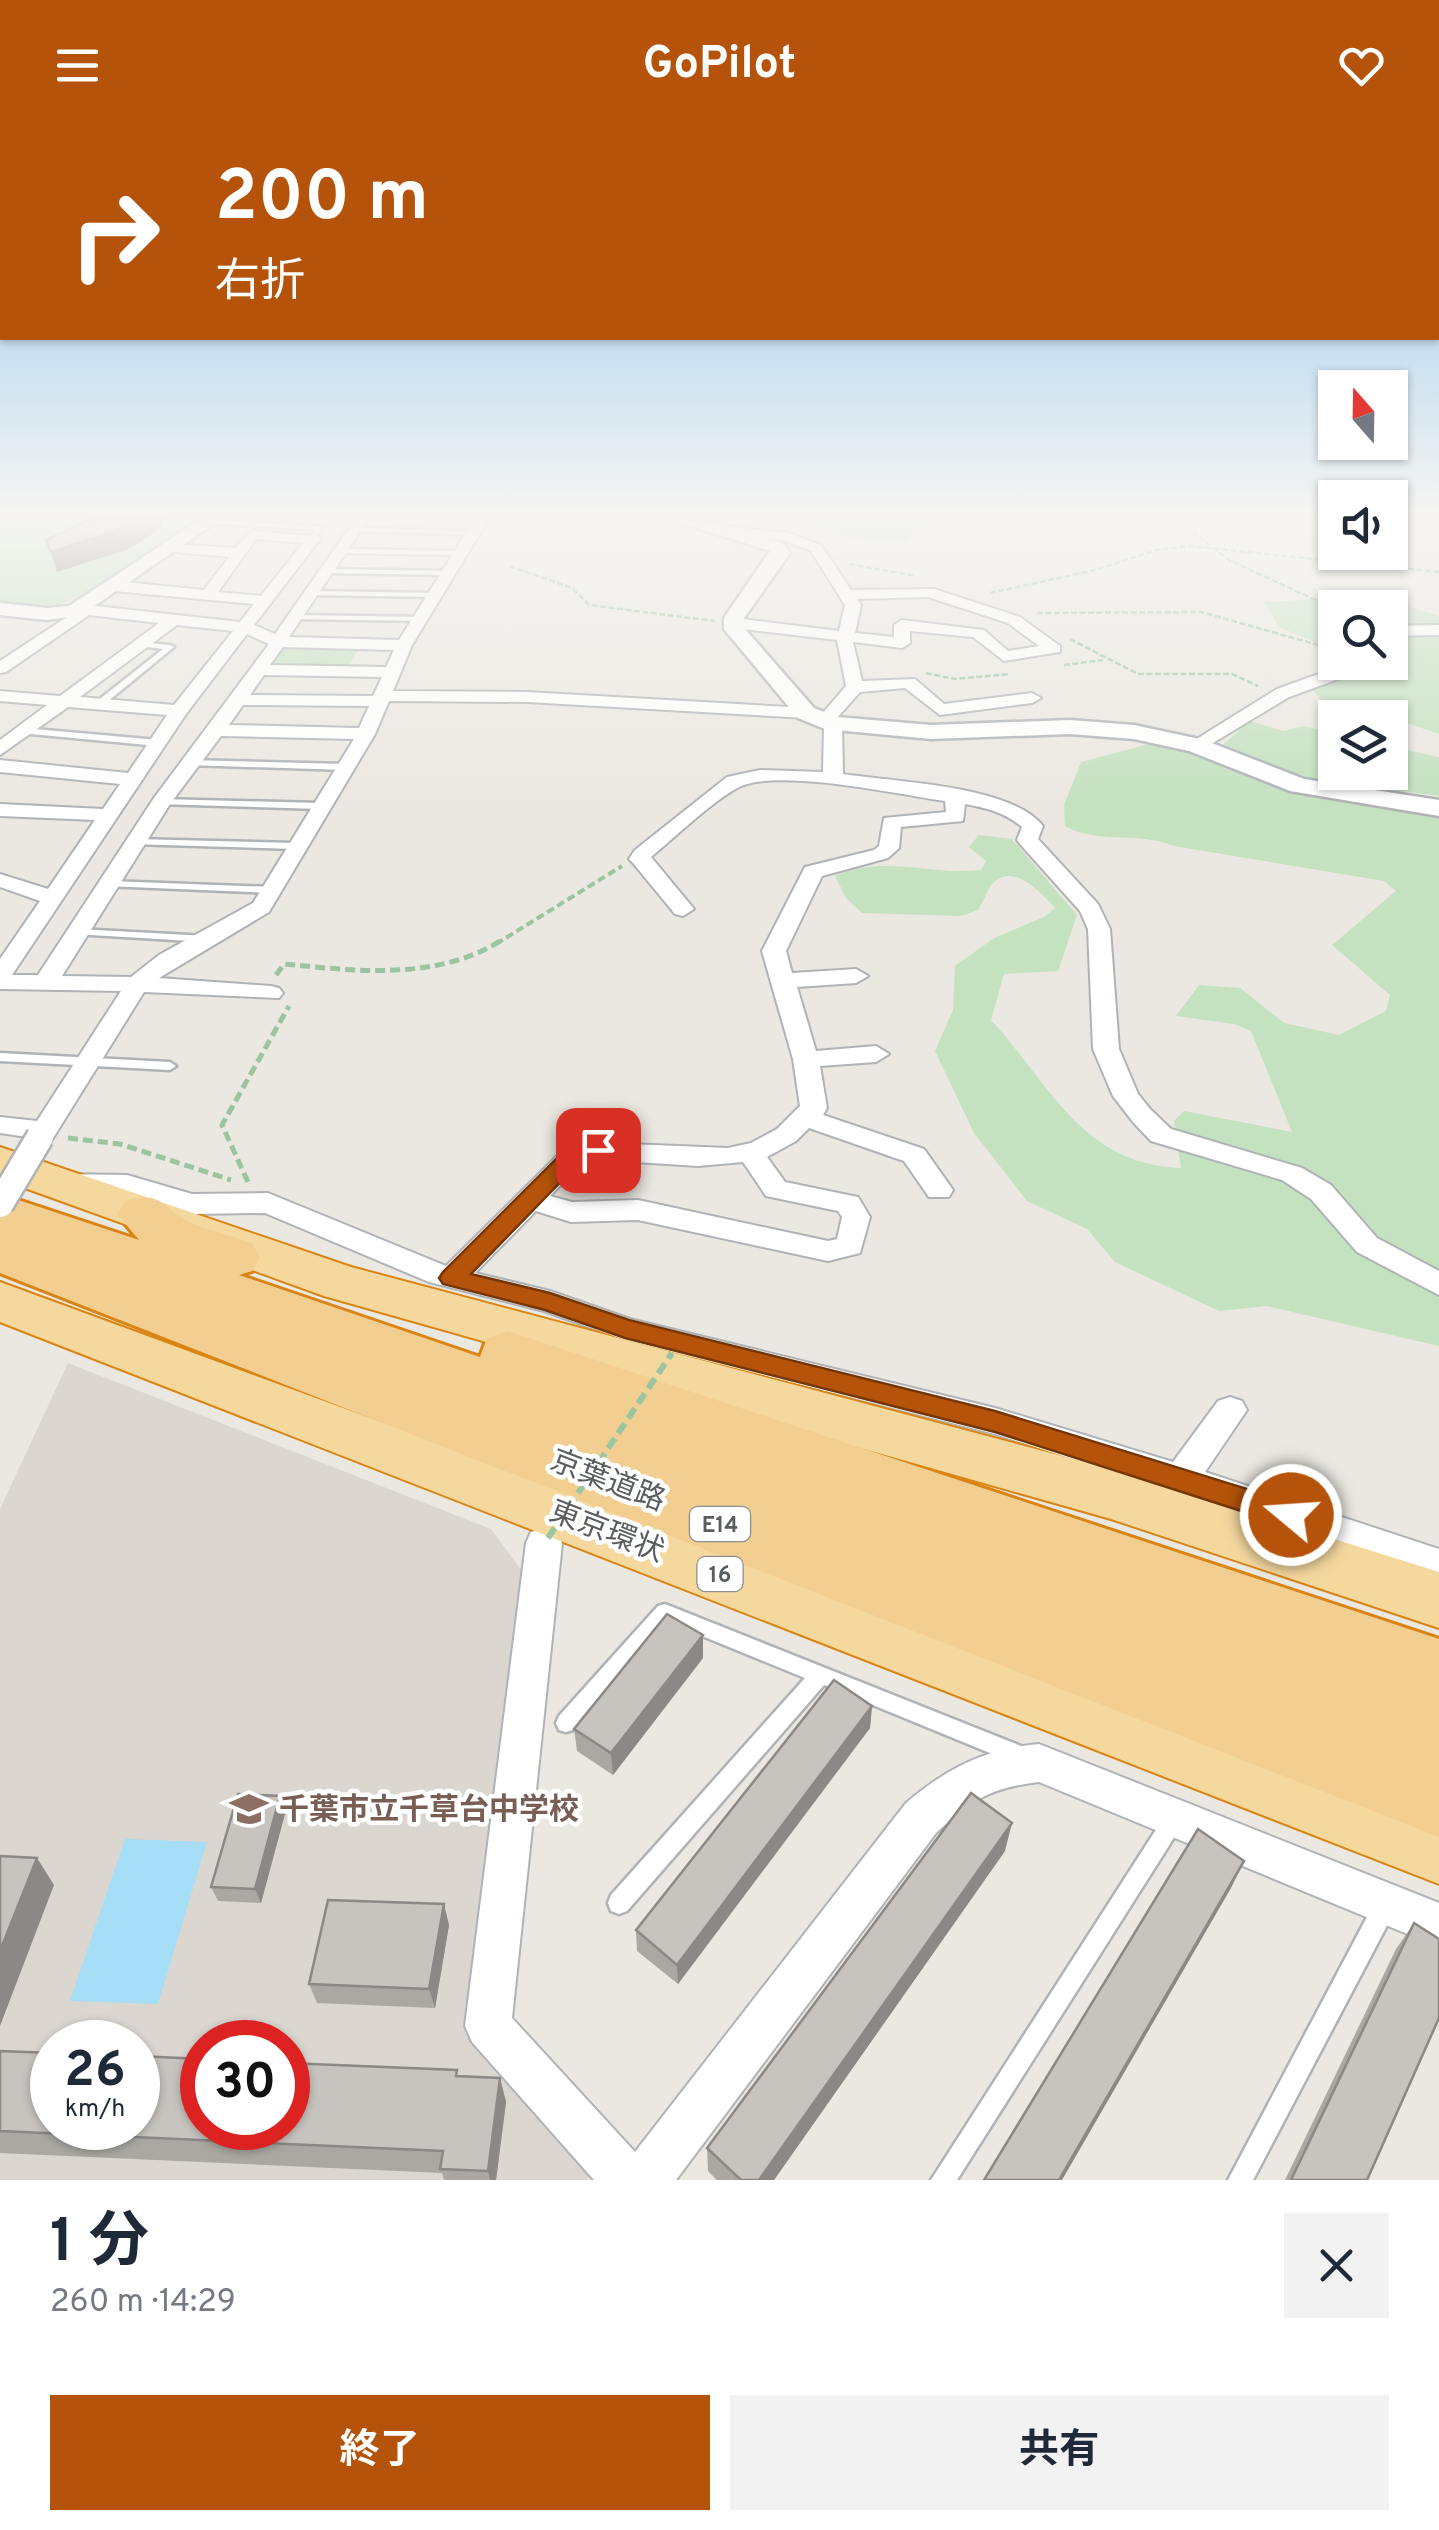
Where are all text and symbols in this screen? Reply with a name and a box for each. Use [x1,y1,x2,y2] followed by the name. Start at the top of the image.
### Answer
[643,37,796,94] text: GoPilot
[50,38,105,93] icon: menu
[1334,38,1389,93] icon: heart
[215,156,429,245] text: 200 m
[50,170,180,300] icon: right
[215,255,305,312] text: 右折
[1318,370,1408,460] north arrow
[1318,370,1408,790] map controls
[1318,480,1408,570] button: sound
[1318,590,1408,680] button: search
[1318,700,1408,790] button: layers
[556,1108,641,1193] pin
[571,1123,626,1178] icon: arrive
[544,1444,670,1521] street label: 京葉道路
[1239,1463,1343,1567] position arrow
[543,1495,669,1572] street label: 東京環状
[690,1507,750,1541] road number: E14
[698,1557,742,1591] road number: 16
[228,1788,270,1830] school or university icon: 千葉市立千草台中学校
[279,1793,579,1830] place label: 千葉市立千草台中学校
[180,2020,310,2150] speed limit sign: 30
[64,2041,126,2104] text: 26
[65,2094,125,2126] text: km/h
[50,2207,149,2283] text: 1 分
[1284,2213,1389,2318] button: close
[50,2283,236,2323] text: 260 m · 14:29
[50,2395,710,2510] button: 終了
[730,2395,1389,2510] button: 共有

